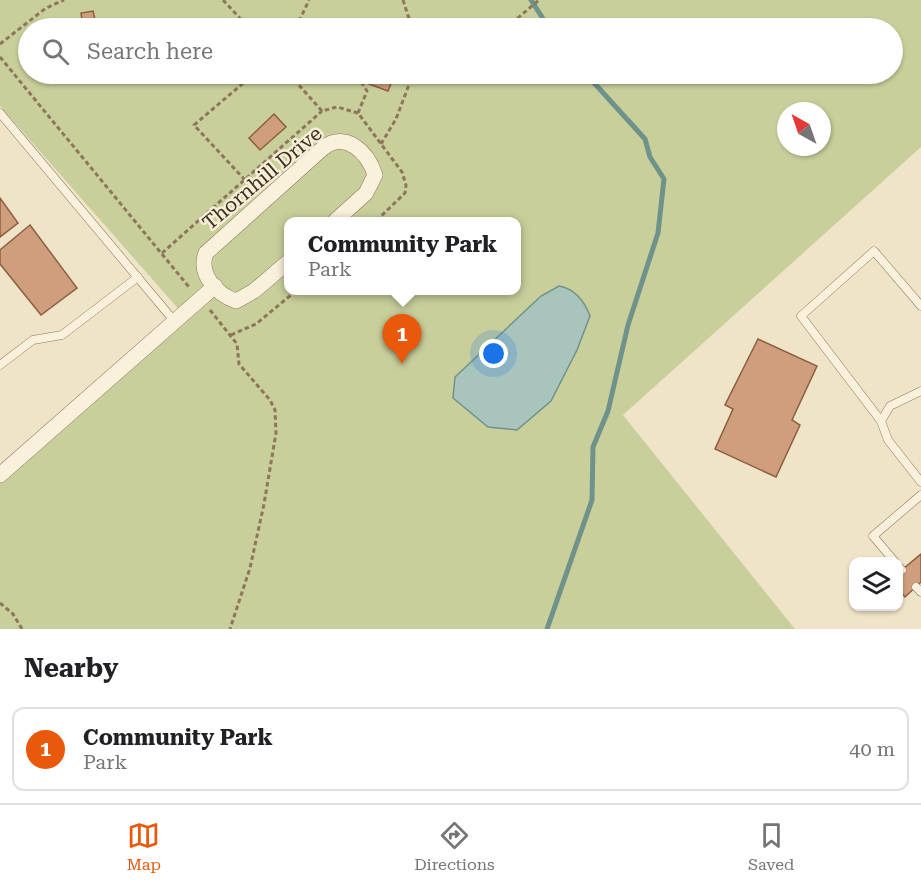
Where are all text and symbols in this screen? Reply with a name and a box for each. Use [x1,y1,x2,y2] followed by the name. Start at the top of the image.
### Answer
[18,18,903,84] search box
[39,35,72,68] icon: search
[87,39,213,64] text: Search here
[777,102,831,156] north arrow
[197,121,327,235] street label: Thornhill Drive
[284,217,521,295] popup
[308,232,497,257] text: Community Park
[308,257,352,281] text: Park
[382,314,422,364] pin: 1
[479,339,508,368] your location
[849,557,903,611] map controls
[849,557,903,611] button: layers
[24,653,118,683] text: Nearby
[83,725,273,750] text: Community Park
[40,737,51,761] text: 1
[849,737,895,761] text: 40 m
[83,750,127,774] text: Park
[127,819,161,874] tab: Map
[414,819,495,874] tab: Directions
[748,819,794,874] tab: Saved

